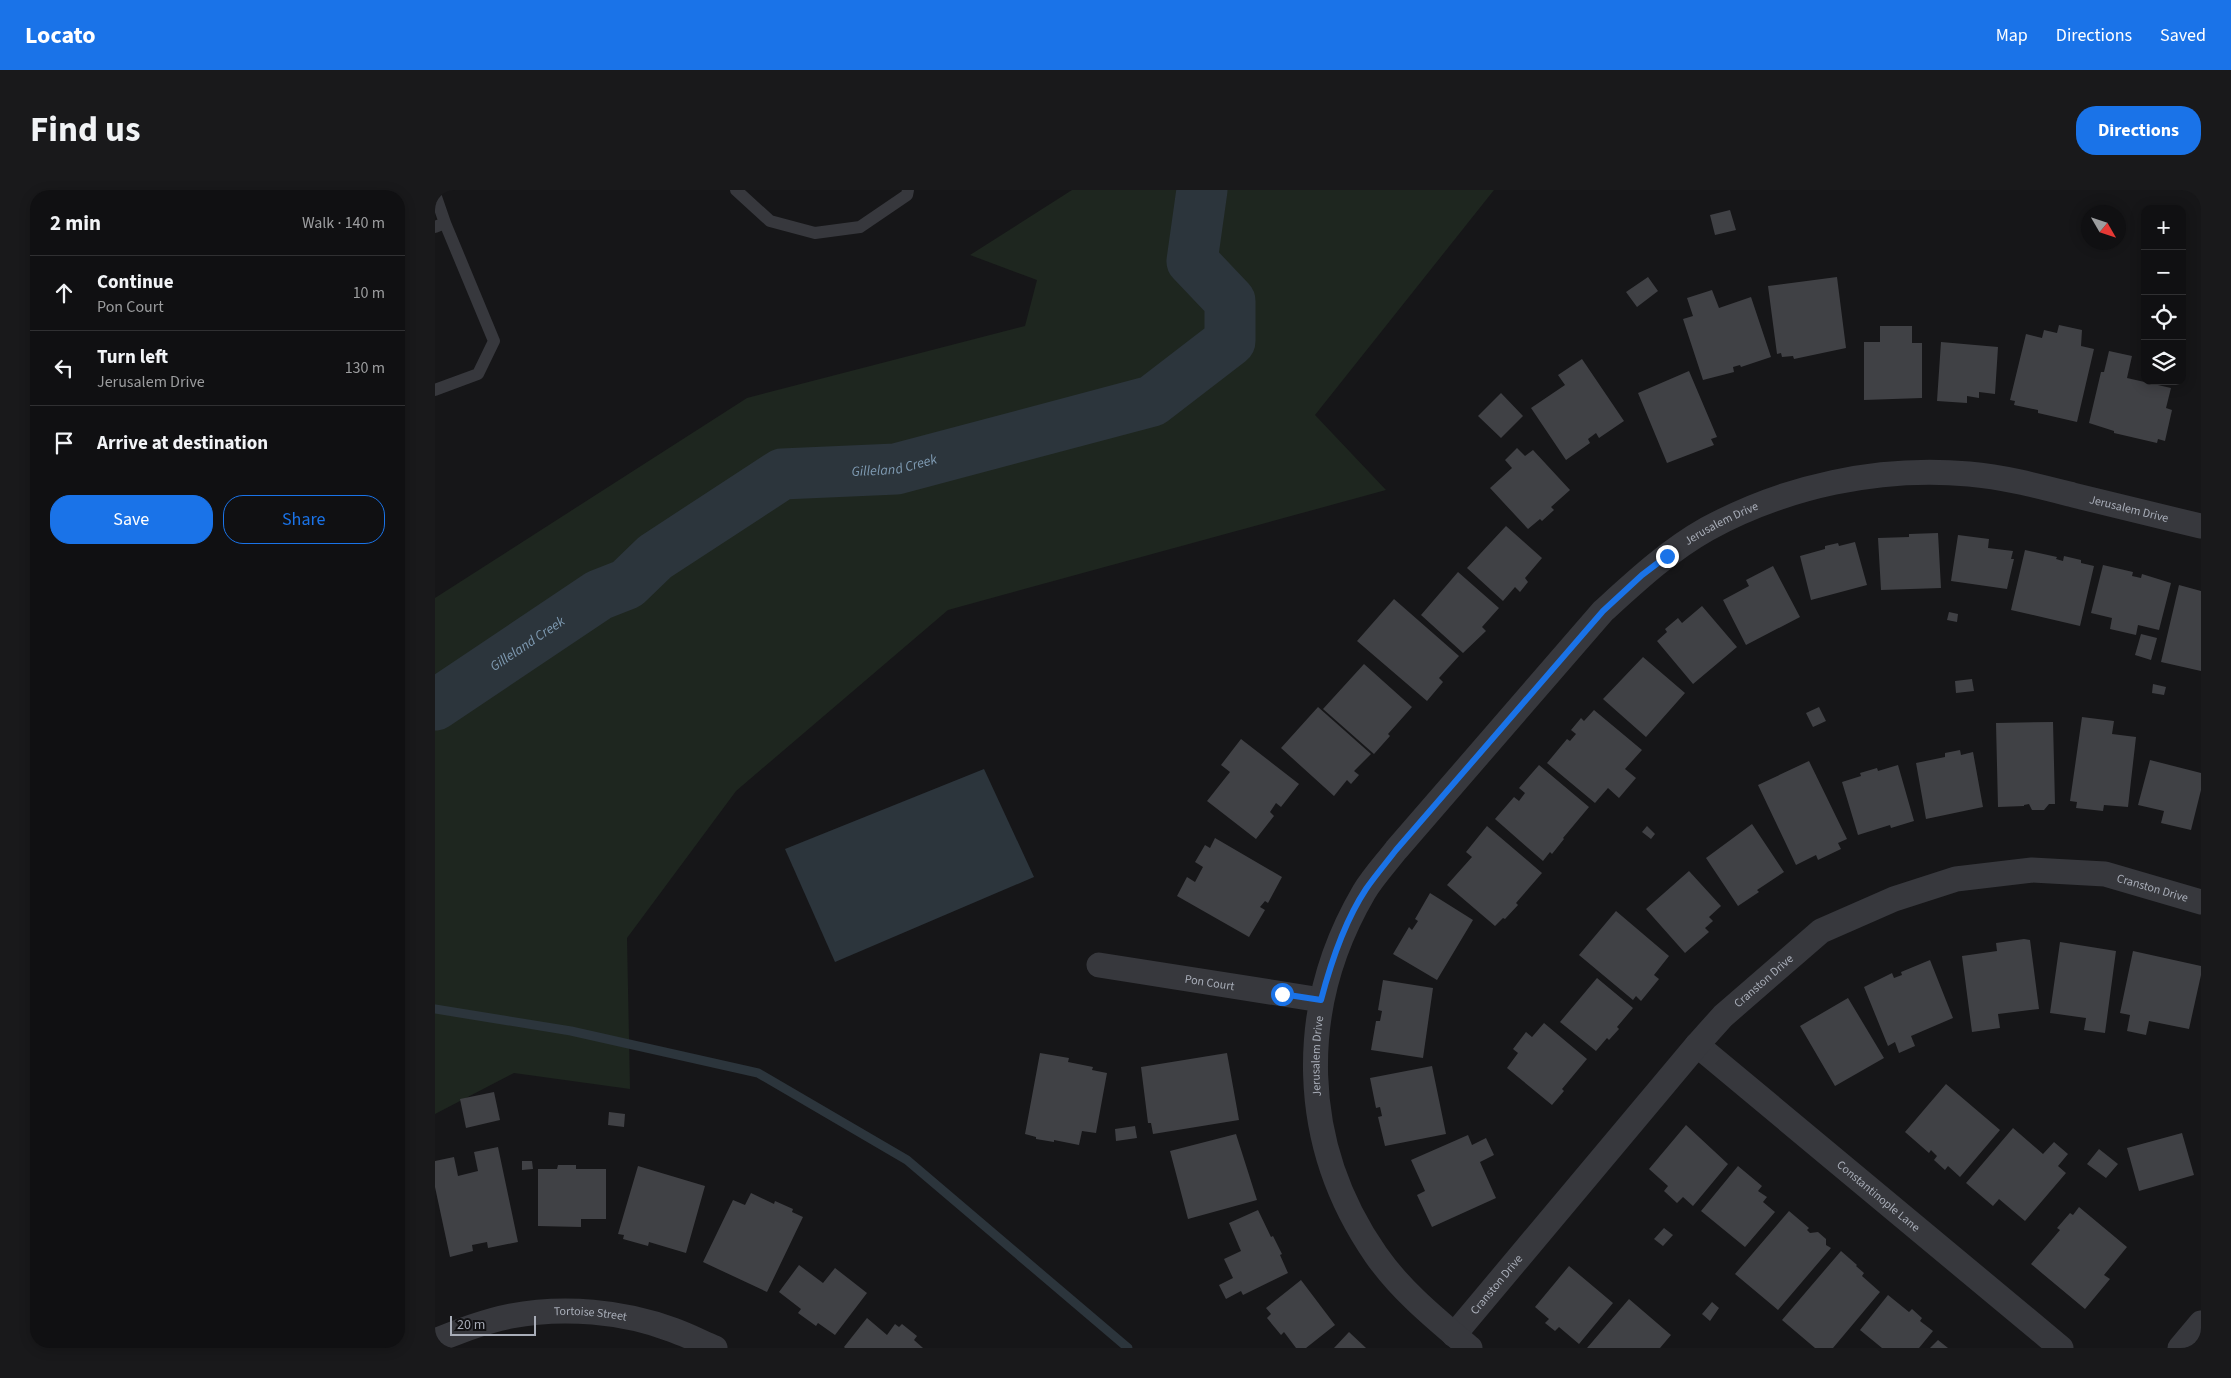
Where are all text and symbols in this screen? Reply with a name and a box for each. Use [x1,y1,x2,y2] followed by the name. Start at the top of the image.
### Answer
[25,18,96,53] text: Locato
[1996,23,2028,48] text: Map
[2056,23,2132,48] text: Directions
[2160,23,2206,48] text: Saved
[30,105,140,155] text: Find us
[2076,106,2201,155] button: Directions
[2081,205,2126,250] north arrow
[2141,205,2186,385] map controls
[2141,205,2186,250] button: +
[50,208,101,238] text: 2 min
[302,212,385,234] text: Walk · 140 m
[2141,250,2186,295] button: −
[97,269,174,296] text: Continue
[50,279,78,307] icon: ahead
[353,282,385,304] text: 10 m
[2141,295,2186,340] button: locate
[97,296,164,318] text: Pon Court
[2141,340,2186,385] button: layers
[97,344,168,371] text: Turn left
[50,354,78,382] icon: left
[345,357,385,379] text: 130 m
[97,371,205,393] text: Jerusalem Drive
[50,429,78,457] icon: arrive
[97,430,268,457] text: Arrive at destination
[851,449,940,482] water label: Gilleland Creek
[2088,491,2170,527] street label: Jerusalem Drive
[50,495,213,544] button: Save
[223,495,385,544] button: Share
[1681,498,1761,550] street label: Jerusalem Drive
[1656,545,1679,568] route end
[486,611,569,676] water label: Gilleland Creek
[2115,870,2190,907] street label: Cranston Drive
[1731,951,1797,1012] street label: Cranston Drive
[1183,971,1236,995] street label: Pon Court
[1271,983,1294,1006] route start
[1307,1015,1328,1097] street label: Jerusalem Drive
[1833,1157,1923,1236] street label: Constantinople Lane
[1467,1251,1527,1318] street label: Cranston Drive
[554,1303,628,1326] street label: Tortoise Street
[450,1313,536,1336] scale bar
[457,1315,485,1335] text: 20 m

